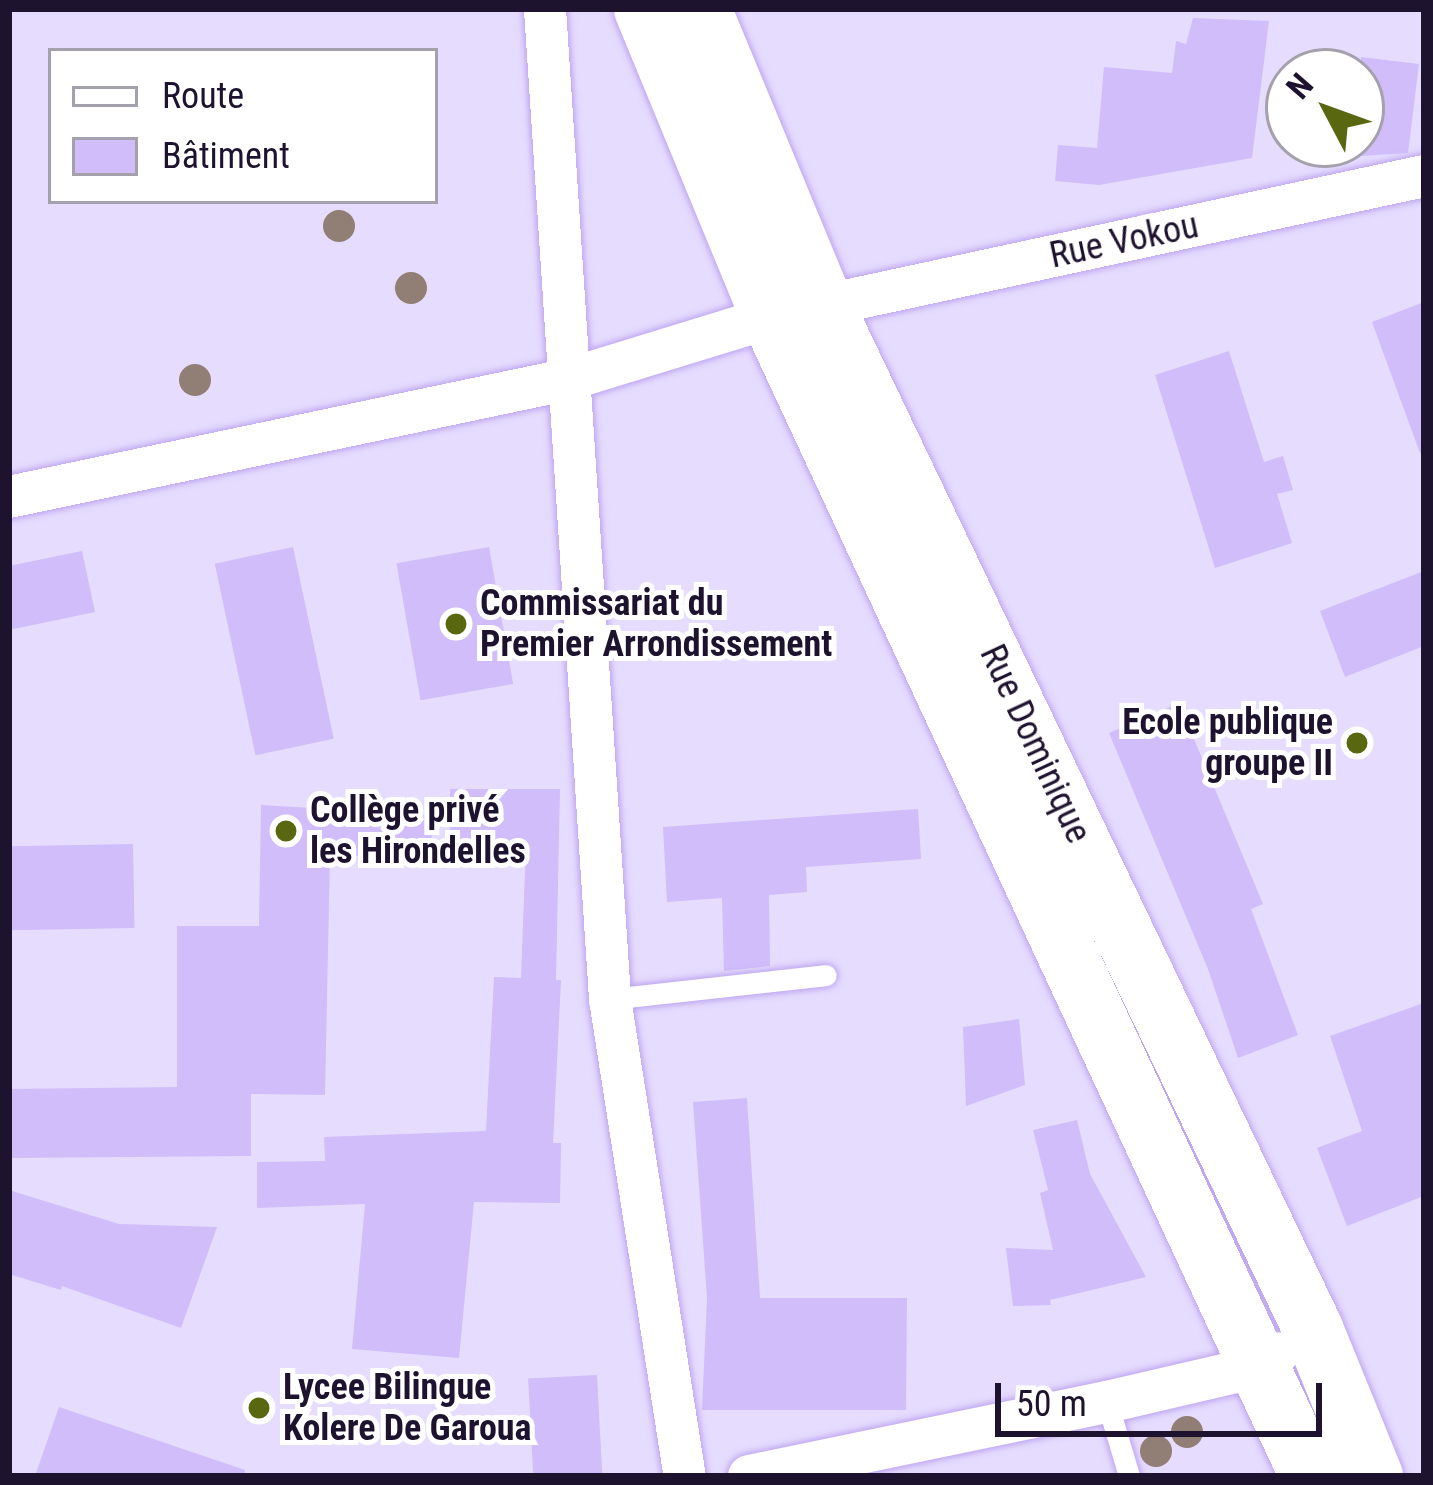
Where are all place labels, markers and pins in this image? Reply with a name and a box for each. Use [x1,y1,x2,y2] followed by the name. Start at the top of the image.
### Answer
[480,581,832,666] place label: Commissariat du Premier Arrondissement
[443,611,469,637] marker: Commissariat du Premier Arrondissement
[1122,700,1333,785] place label: Ecole publique groupe II
[1344,730,1370,756] marker: Ecole publique groupe II
[310,788,526,873] place label: Collège privé les Hirondelles
[273,818,299,844] marker: Collège privé les Hirondelles
[283,1365,532,1450] place label: Lycee Bilingue Kolere De Garoua
[246,1395,272,1421] marker: Lycee Bilingue Kolere De Garoua

